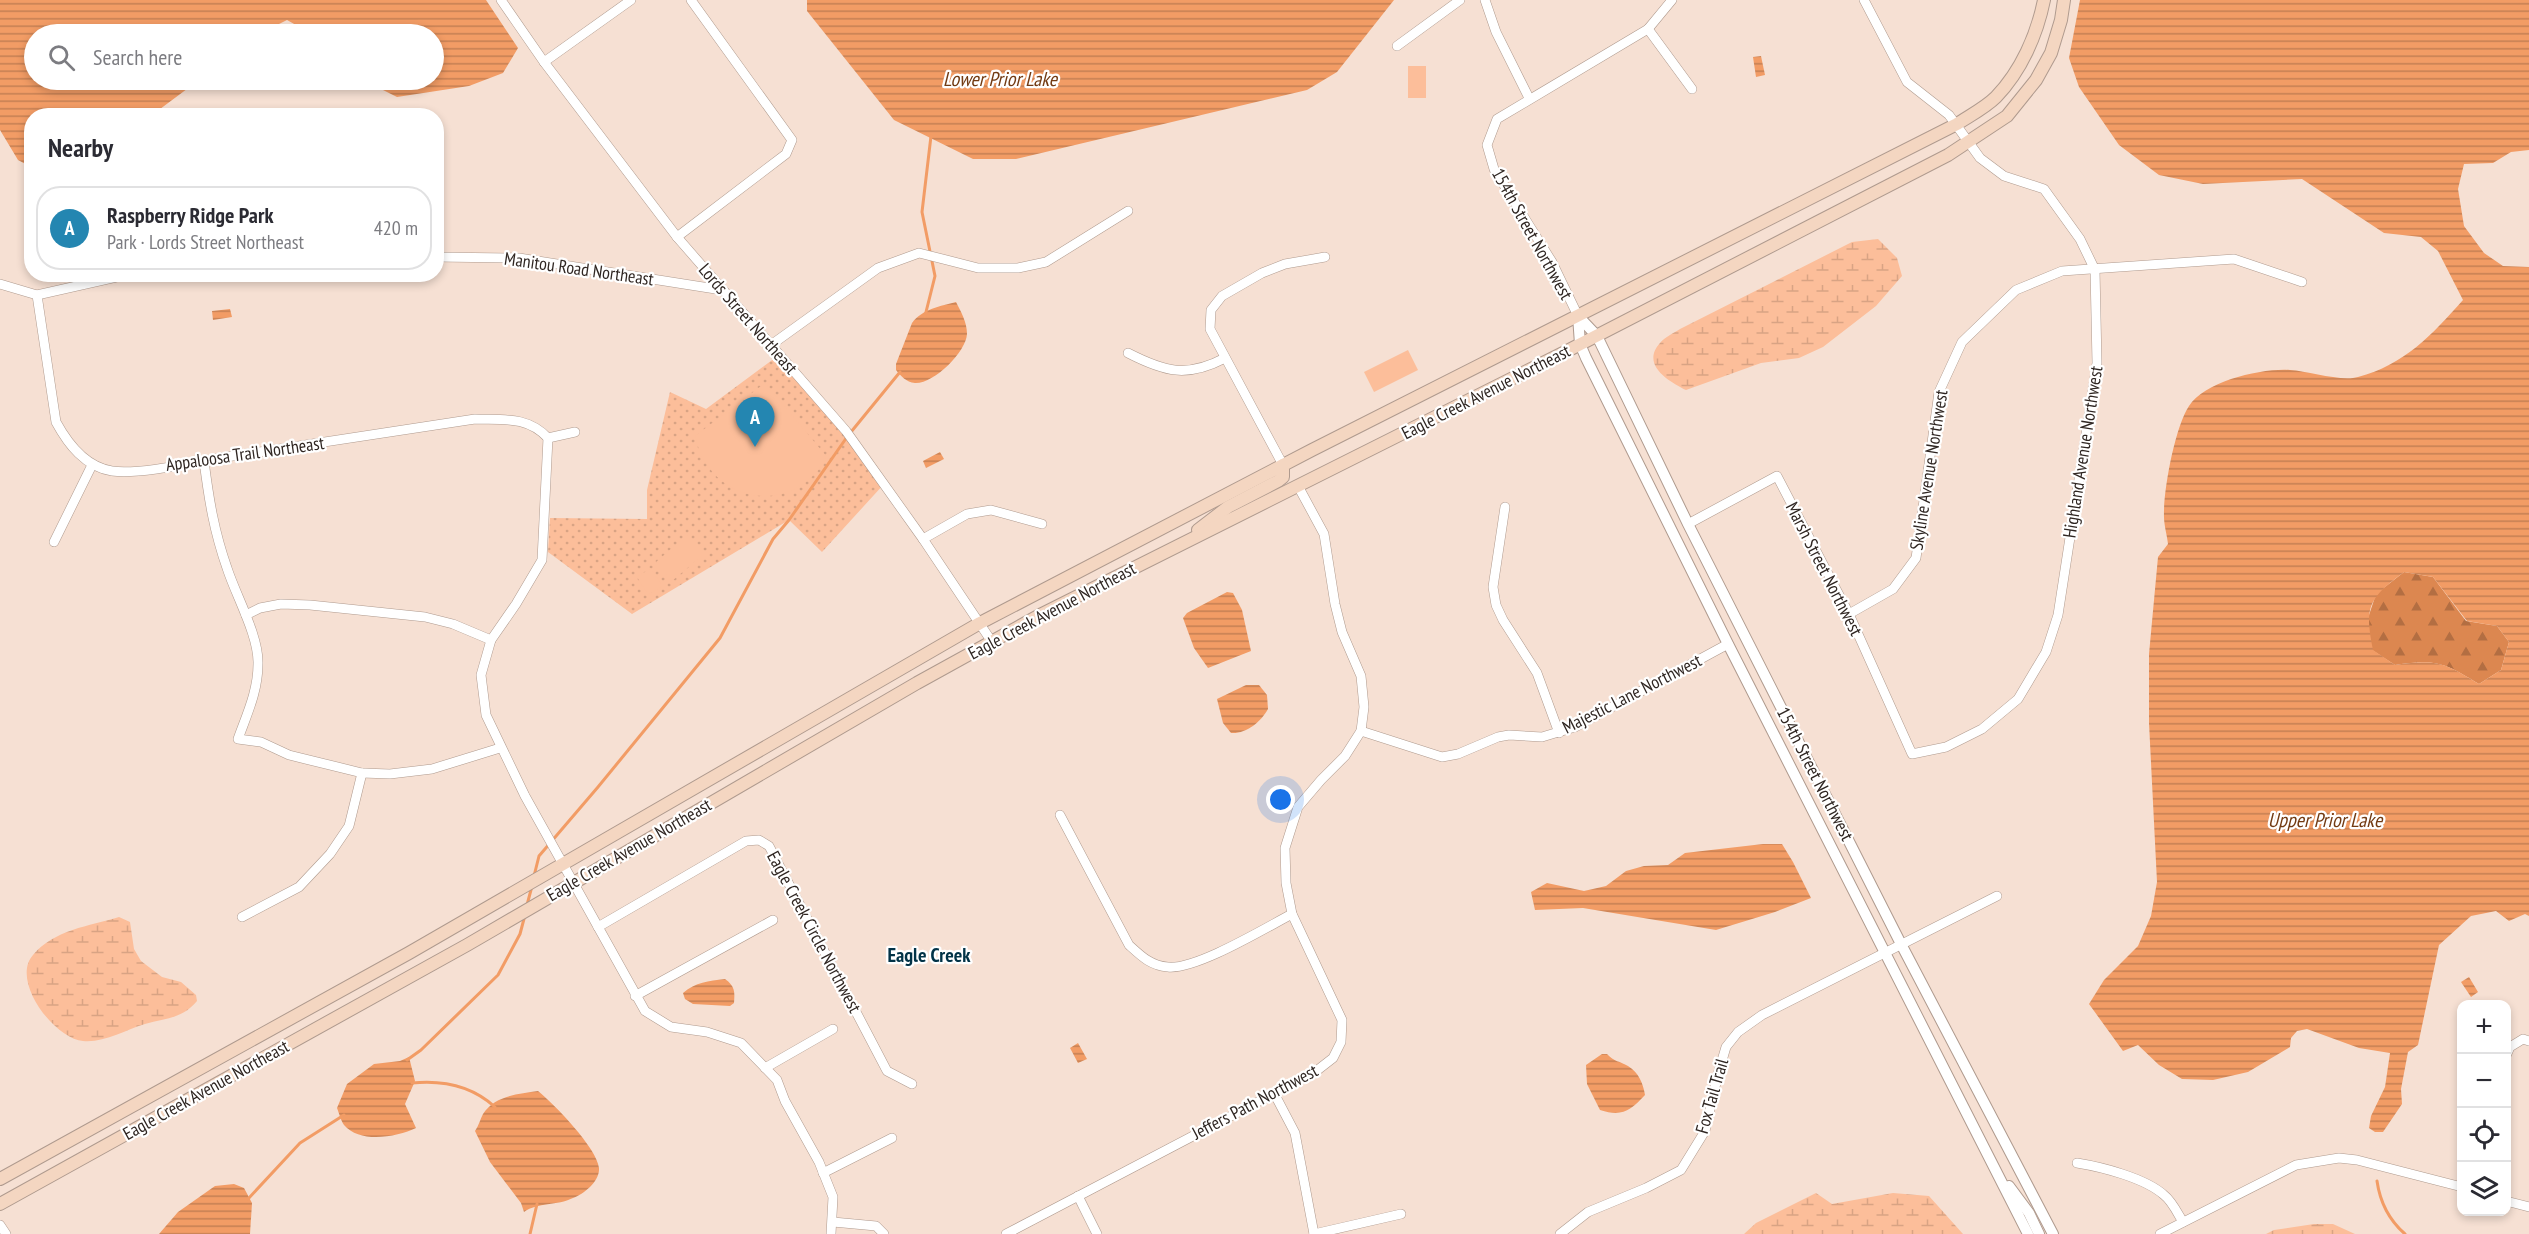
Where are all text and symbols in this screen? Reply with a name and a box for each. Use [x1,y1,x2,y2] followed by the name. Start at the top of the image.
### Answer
[24,24,444,90] search box
[45,41,78,74] icon: search
[93,43,182,71] text: Search here
[943,66,1059,92] water label: Lower Prior Lake
[48,131,113,164] text: Nearby
[1487,164,1578,304] street label: 154th Street Northwest
[107,201,273,229] text: Raspberry Ridge Park
[64,215,75,241] text: A
[374,215,418,241] text: 420 m
[107,229,304,255] text: Park · Lords Street Northeast
[503,247,655,290] street label: Manitou Road Northeast
[694,258,803,379] street label: Lords Street Northeast
[1398,339,1574,444] street label: Eagle Creek Avenue Northeast
[2058,364,2107,539] street label: Highland Avenue Northwest
[1904,388,1953,552] street label: Skyline Avenue Northwest
[736,398,774,447] pin: A
[164,431,326,476] street label: Appaloosa Trail Northeast
[1781,498,1868,640] street label: Marsh Street Northwest
[964,557,1139,664] street label: Eagle Creek Avenue Northeast
[1558,649,1705,739] street label: Majestic Lane Northwest
[1772,703,1859,844] street label: 154th Street Northwest
[1266,785,1295,814] your location
[542,793,715,906] street label: Eagle Creek Avenue Northeast
[2268,807,2384,833] water label: Upper Prior Lake
[762,847,867,1017] street label: Eagle Creek Circle Northwest
[887,942,971,968] district label: Eagle Creek
[2457,1000,2511,1216] map controls
[2457,1000,2511,1054] button: +
[119,1034,293,1145] street label: Eagle Creek Avenue Northeast
[2457,1054,2511,1108] button: −
[1690,1055,1733,1136] street label: Fox Tail Trail
[1187,1059,1322,1145] street label: Jeffers Path Northwest
[2457,1108,2511,1162] button: locate
[2457,1162,2511,1216] button: layers

